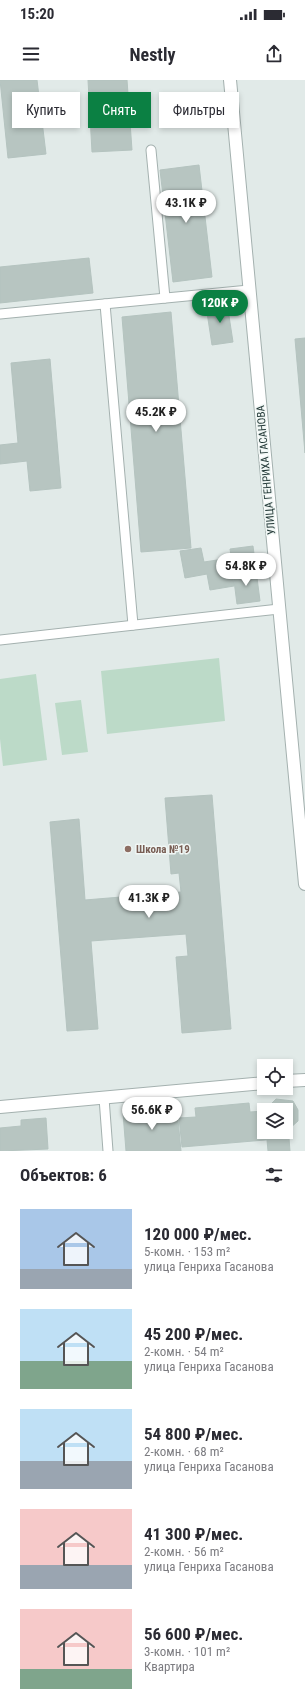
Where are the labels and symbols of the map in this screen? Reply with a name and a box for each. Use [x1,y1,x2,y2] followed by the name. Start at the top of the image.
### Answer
[149,190,223,224] pin: 43.1K ₽
[187,290,253,324] pin: 120K ₽
[119,399,193,433] pin: 45.2K ₽
[254,404,278,535] street label: УЛИЦА ГЕНРИХА ГАСАНОВА
[209,553,283,587] pin: 54.8K ₽
[136,843,190,856] place label: Школа №19
[123,844,133,854] marker: Школа №19
[112,885,186,919] pin: 41.3K ₽
[115,1097,189,1131] pin: 56.6K ₽

